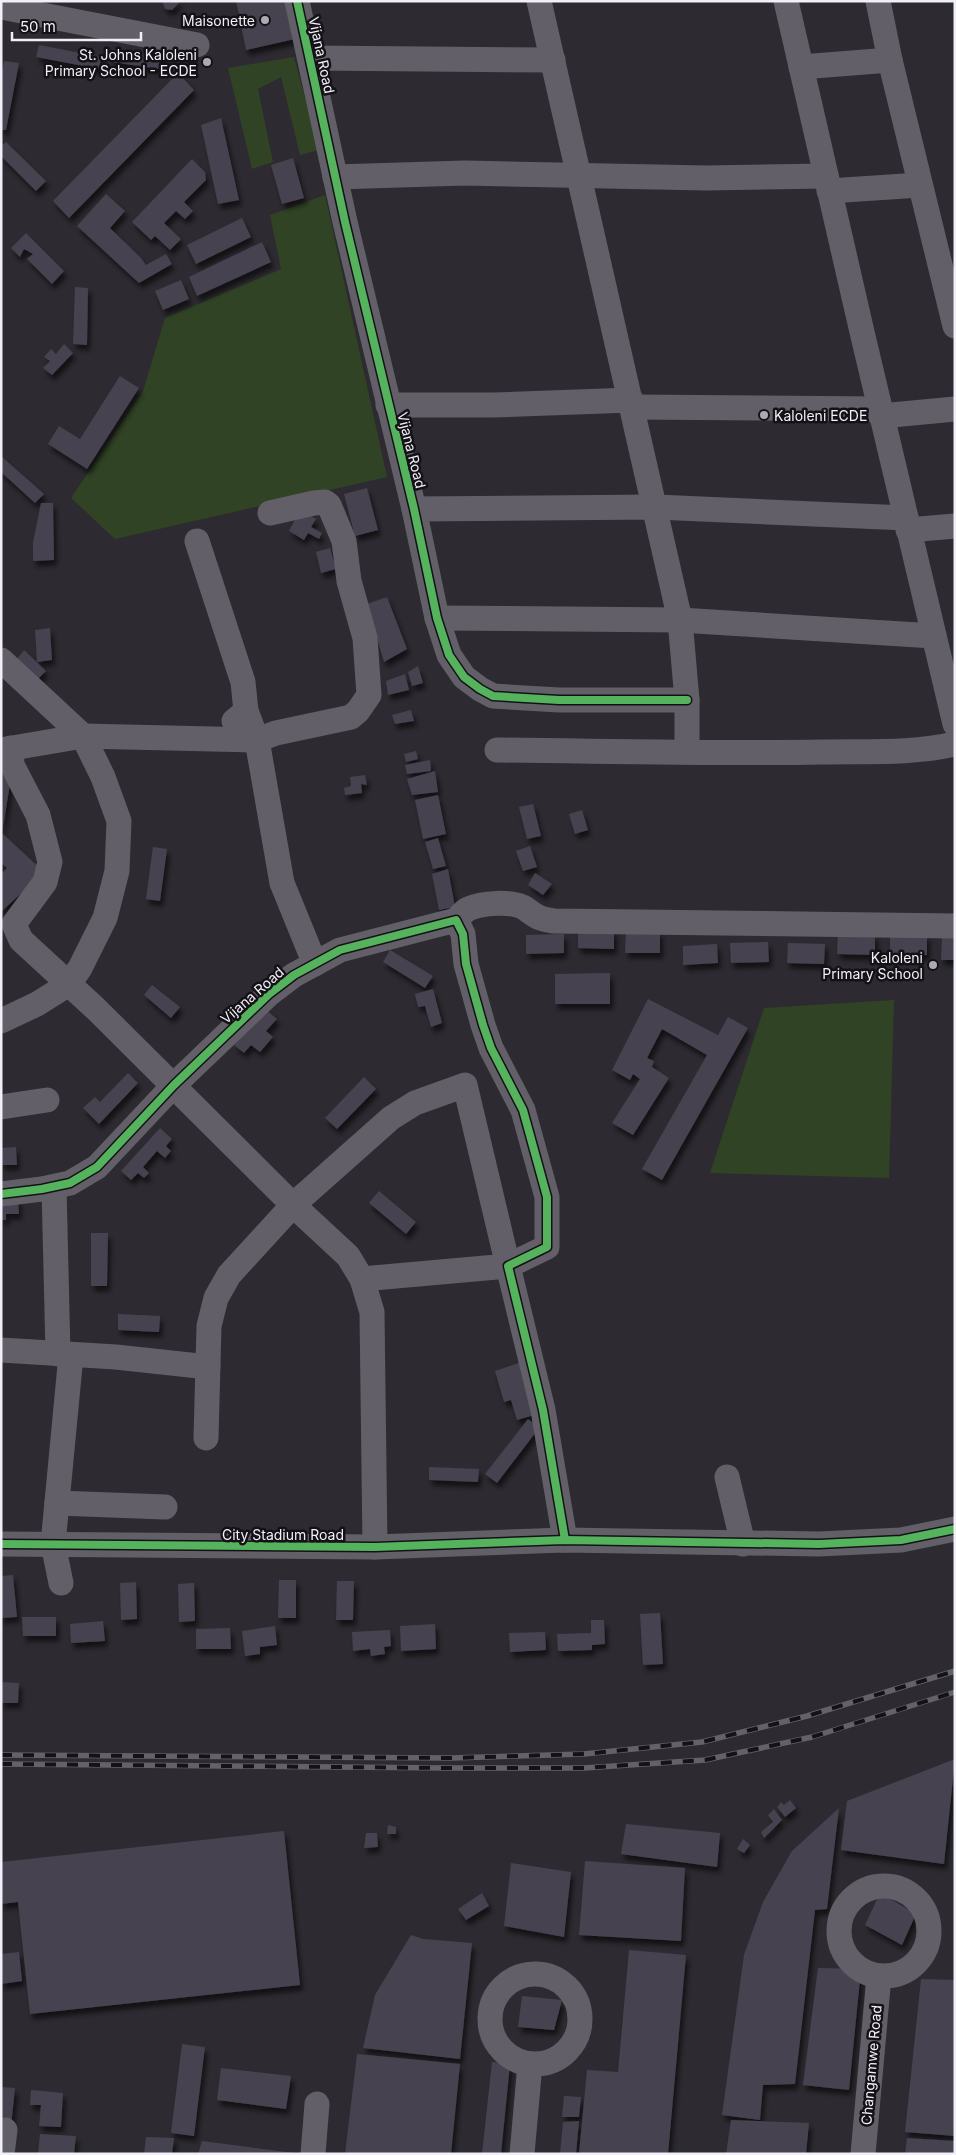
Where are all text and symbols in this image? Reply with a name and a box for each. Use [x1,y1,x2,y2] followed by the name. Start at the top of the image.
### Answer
[12,10,141,42] scale bar
[182,12,255,29] place label: Maisonette
[259,14,271,26] marker: Maisonette
[306,15,338,95] street label: Vijana Road
[20,17,56,36] text: 50 m
[45,46,197,79] place label: St. Johns Kaloleni Primary School - ECDE
[201,56,213,68] marker: St. Johns Kaloleni Primary School - ECDE
[774,407,867,424] place label: Kaloleni ECDE
[758,409,770,421] marker: Kaloleni ECDE
[394,410,430,490] street label: Vijana Road
[822,949,923,982] place label: Kaloleni Primary School
[927,959,939,971] marker: Kaloleni Primary School
[217,963,287,1027] street label: Vijana Road
[222,1526,344,1543] street label: City Stadium Road
[857,2004,885,2126] street label: Changamwe Road

